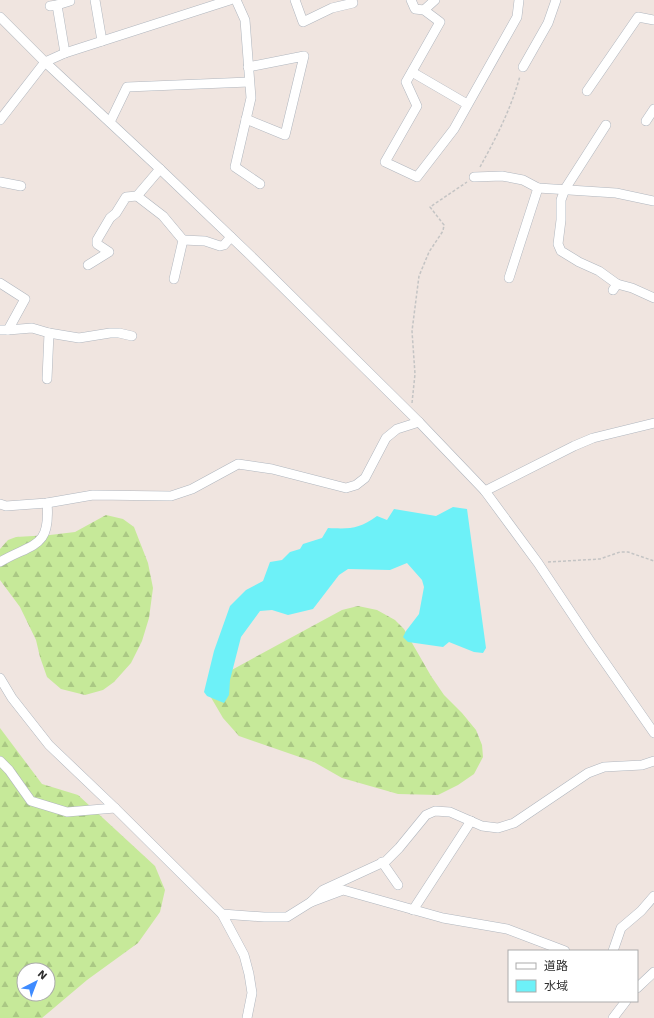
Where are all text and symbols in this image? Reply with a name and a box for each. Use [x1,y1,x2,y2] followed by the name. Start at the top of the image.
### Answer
[508,950,638,1002] legend
[544,959,568,973] text: 道路
[16,962,56,1002] north arrow
[35,967,50,982] text: N
[544,979,568,993] text: 水域

